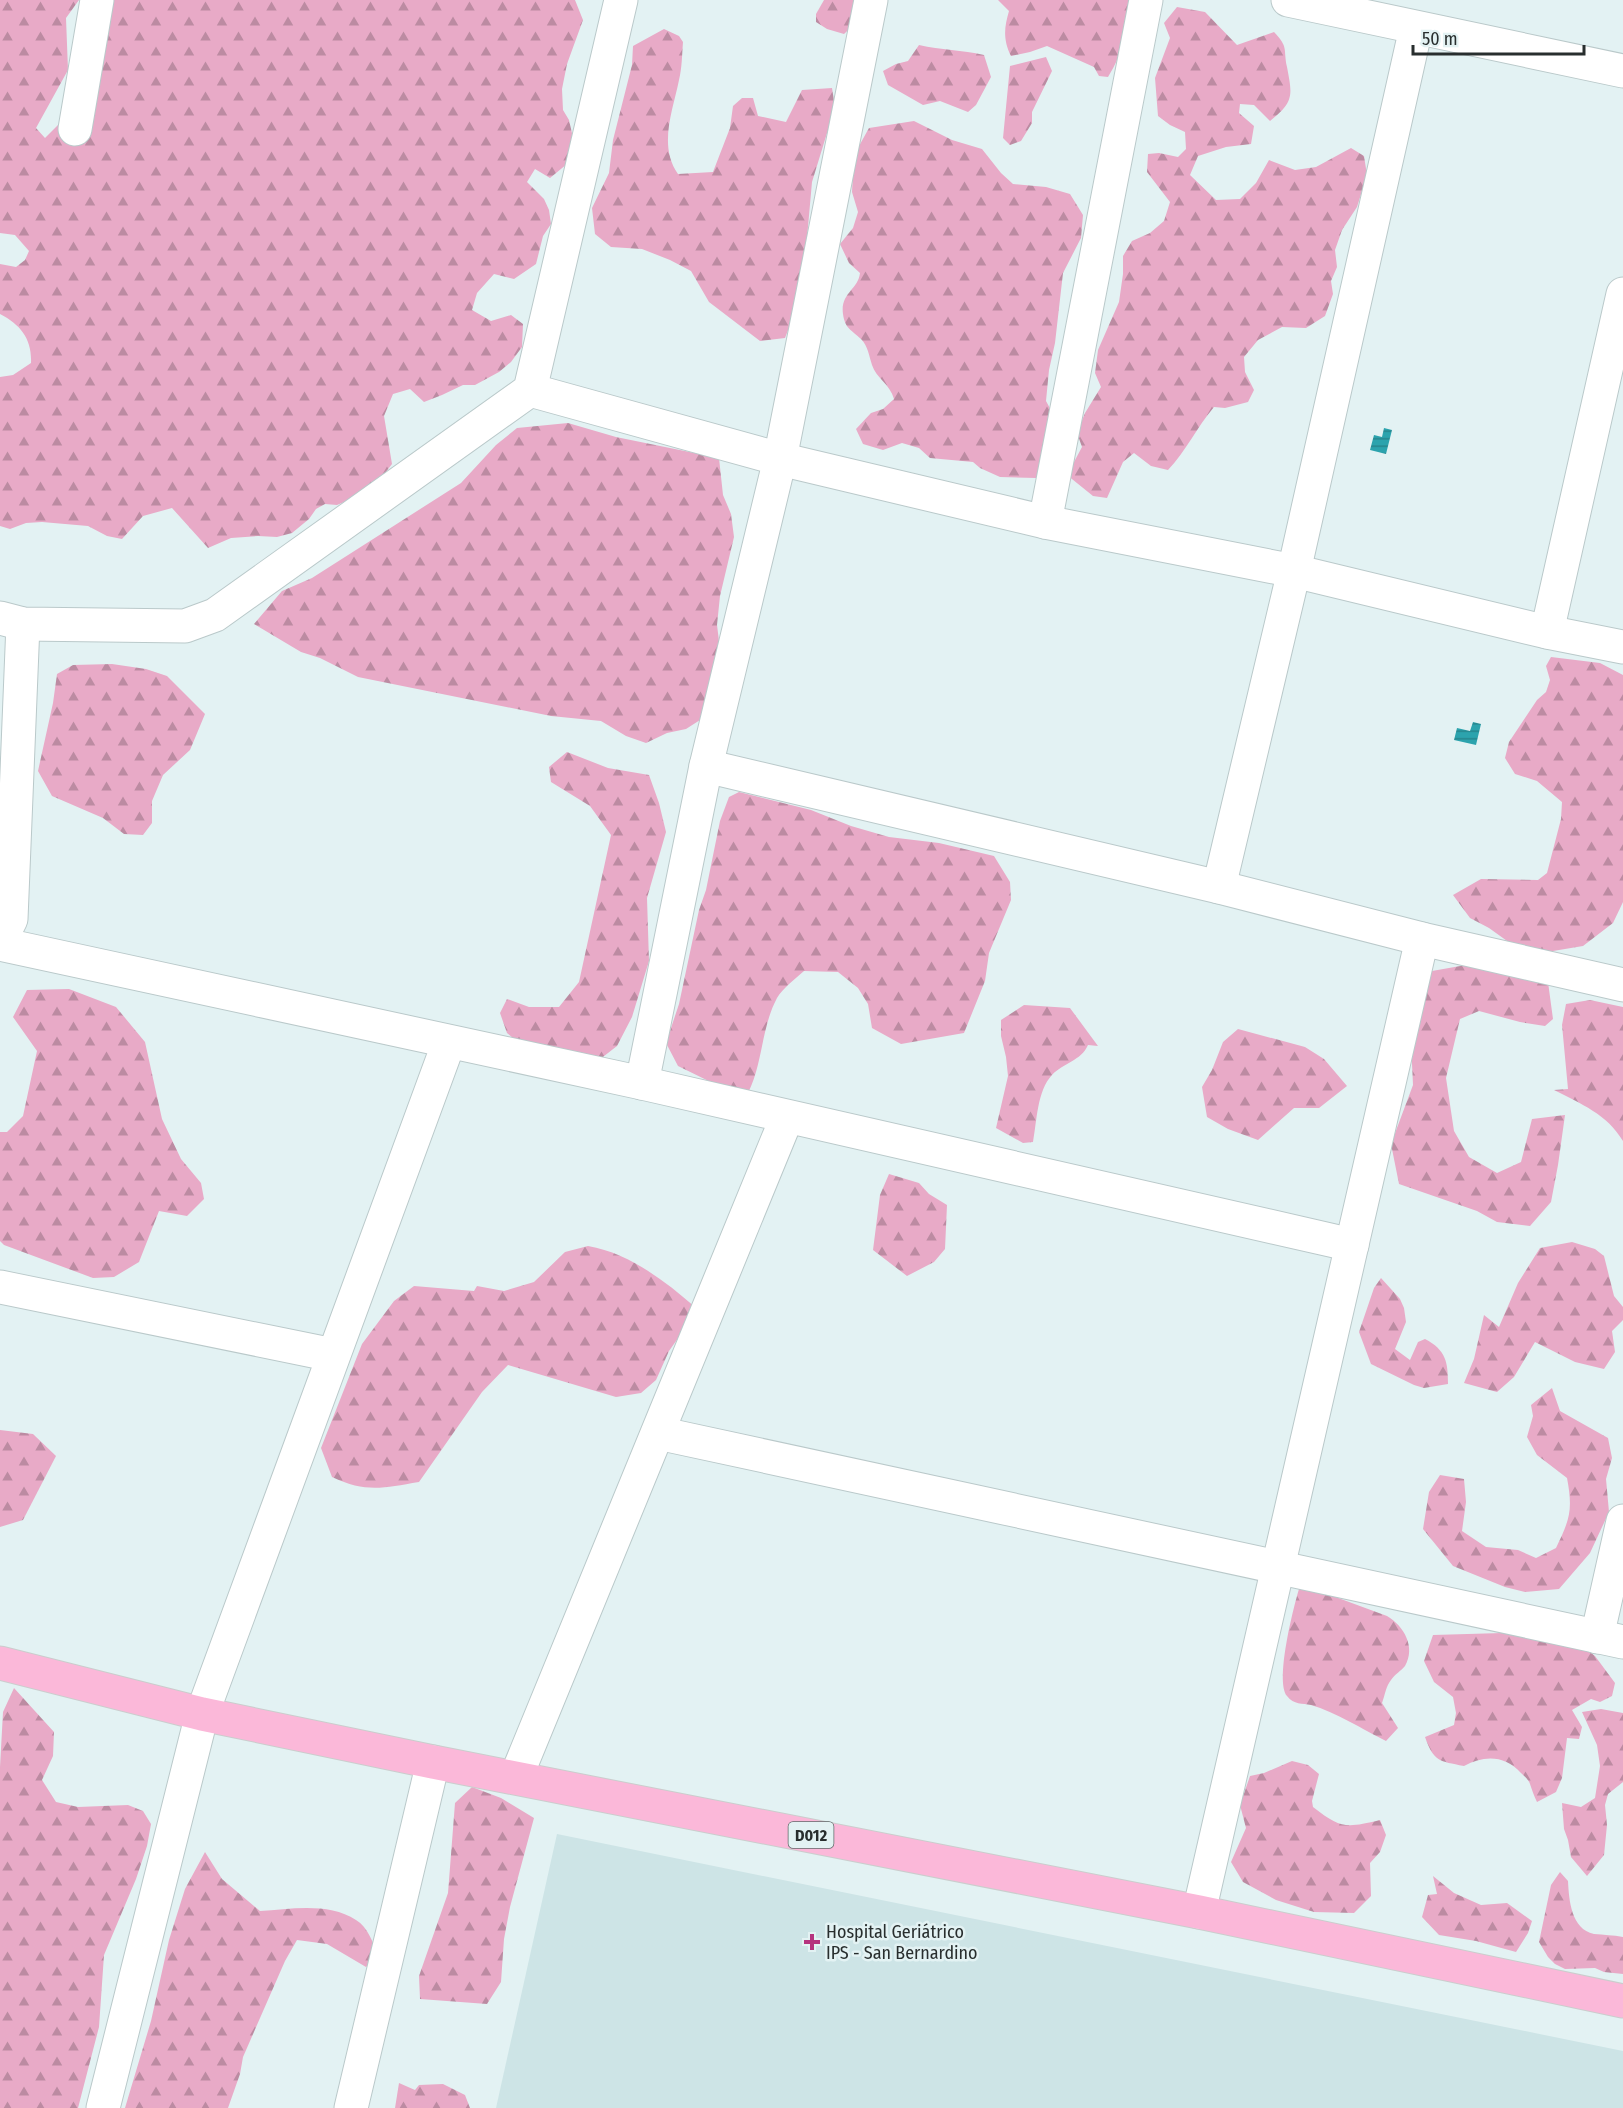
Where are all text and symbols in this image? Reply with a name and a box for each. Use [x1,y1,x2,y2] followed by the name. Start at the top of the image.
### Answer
[1413,18,1584,56] scale bar
[1422,28,1458,50] text: 50 m
[788,1822,834,1848] road number: D012
[826,1921,978,1964] place label: Hospital Geriátrico IPS - San Bernardino
[803,1933,821,1951] marker: Hospital Geriátrico IPS - San Bernardino

